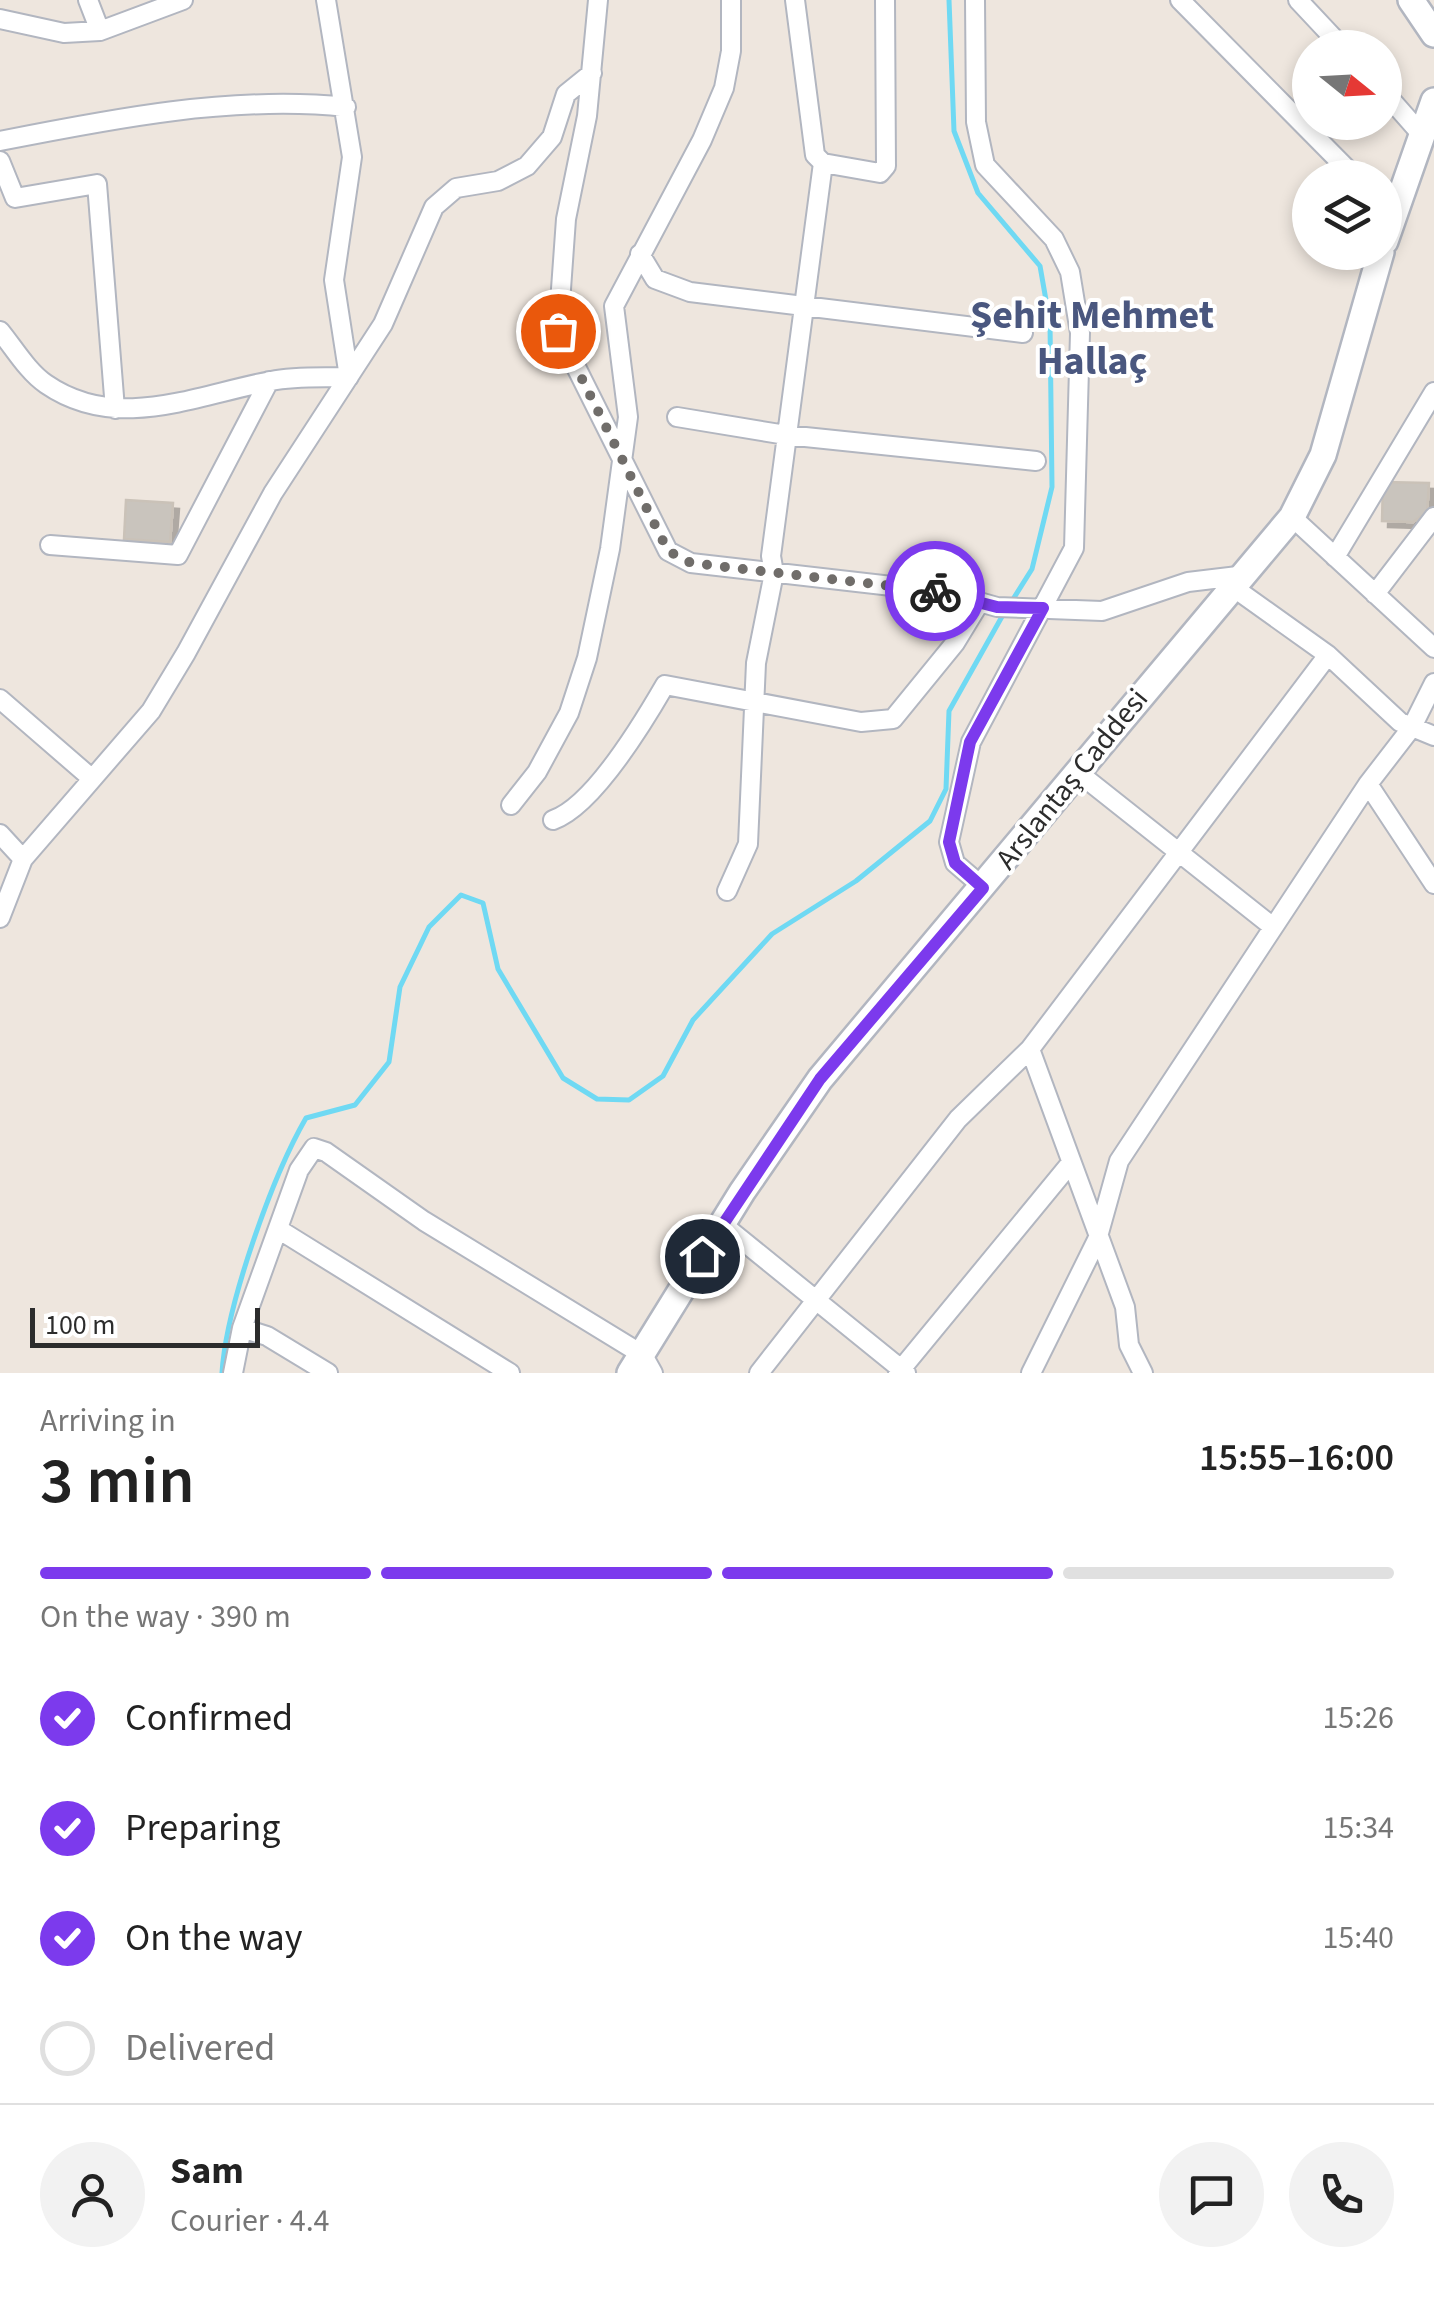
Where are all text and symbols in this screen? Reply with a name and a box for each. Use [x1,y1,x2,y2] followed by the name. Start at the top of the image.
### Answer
[1292,30,1402,140] north arrow
[1292,30,1402,270] map controls
[1292,160,1402,270] button: layers
[970,287,1214,390] district label: Şehit Mehmet Hallaç
[516,289,601,374] pin
[531,304,586,359] icon: bag
[885,541,985,641] courier
[908,564,963,619] icon: bike
[985,679,1159,879] street label: Arslantaş Caddesi
[660,1214,745,1299] pin
[675,1229,730,1284] icon: home
[30,1303,260,1348] scale bar
[45,1305,116,1345] text: 100 m
[40,1398,176,1444] text: Arriving in
[1199,1431,1394,1485] text: 15:55–16:00
[40,1435,195,1528] text: 3 min
[40,1594,291,1640] text: On the way · 390 m
[40,1691,95,1746] icon: check
[125,1691,293,1745] text: Confirmed
[1322,1695,1394,1741] text: 15:26
[40,1801,95,1856] icon: check
[125,1801,280,1855] text: Preparing
[1322,1805,1394,1851] text: 15:34
[40,1911,95,1966] icon: check
[125,1911,302,1965] text: On the way
[1322,1915,1394,1961] text: 15:40
[125,2021,275,2075] text: Delivered
[40,2142,145,2247] button: person
[1159,2142,1264,2247] button: chat
[1289,2142,1394,2247] button: phone
[170,2144,244,2198] text: Sam
[170,2198,330,2244] text: Courier · 4.4

